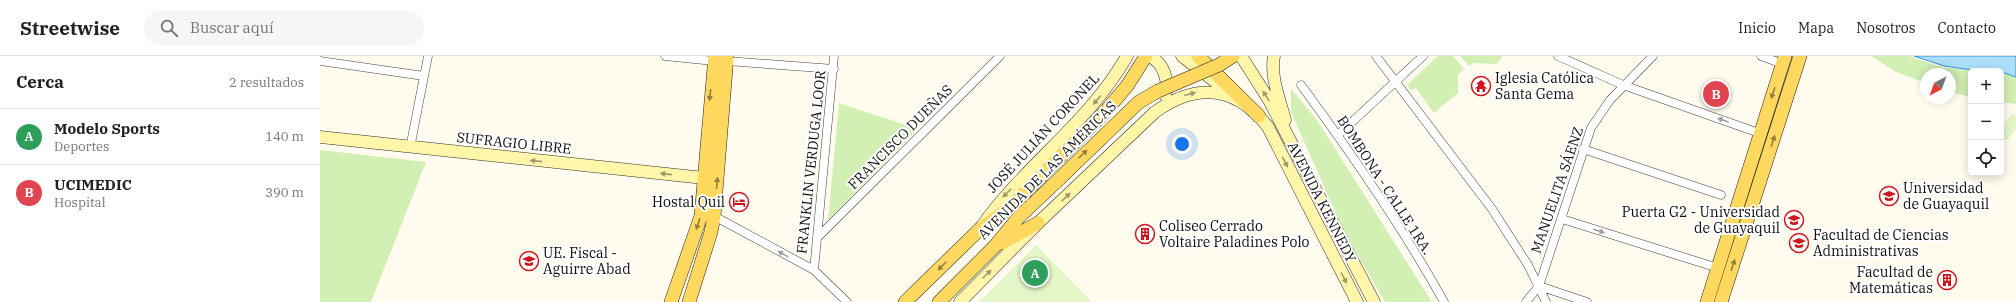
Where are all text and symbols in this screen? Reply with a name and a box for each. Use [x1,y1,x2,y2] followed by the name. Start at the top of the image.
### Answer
[144,10,424,46] search box
[20,16,120,40] text: Streetwise
[158,17,180,39] icon: search
[190,18,274,37] text: Buscar aquí
[1738,19,1776,37] text: Inicio
[1798,19,1834,37] text: Mapa
[1856,19,1916,37] text: Nosotros
[1938,19,1996,37] text: Contacto
[1920,68,1956,104] north arrow
[1968,68,2004,176] map controls
[1968,68,2004,104] button: +
[792,69,830,255] street label: FRANKLIN VERDUGA LOOR
[982,69,1103,197] street label: JOSÉ JULIÁN CORONEL
[1495,69,1594,103] place label: Iglesia Católica Santa Gema
[16,71,64,93] text: Cerca
[229,74,304,91] text: 2 resultados
[1470,75,1492,97] temple icon: Iglesia Católica Santa Gema
[1703,79,1729,109] pin: B
[844,81,956,193] street label: FRANCISCO DUEÑAS
[1770,87,1776,99] one-way arrow
[707,89,714,101] one-way arrow
[1184,91,1196,97] one-way arrow
[1262,91,1270,101] one-way arrow
[1093,94,1102,105] one-way arrow
[973,96,1120,243] street label: AVENIDA DE LAS AMÉRICAS
[1968,104,2004,140] button: −
[1333,112,1437,258] street label: BOMBONA - CALLE 1RA.
[1716,117,1728,123] one-way arrow
[54,119,160,138] text: Modelo Sports
[1526,124,1587,256] street label: MANUELITA SÁENZ
[24,128,34,145] text: A
[265,128,304,145] text: 140 m
[456,128,572,158] street label: SUFRAGIO LIBRE
[1172,134,1192,154] your location
[1770,135,1776,147] one-way arrow
[54,138,109,155] text: Deportes
[1284,139,1360,266] street label: AVENIDA KENNEDY
[1968,140,2004,176] button: locate
[1078,149,1088,159] one-way arrow
[1282,156,1288,167] one-way arrow
[530,157,542,164] one-way arrow
[660,171,672,177] one-way arrow
[54,175,132,194] text: UCIMEDIC
[713,177,720,189] one-way arrow
[1903,179,1989,213] place label: Universidad de Guayaquil
[24,184,34,201] text: B
[265,184,304,201] text: 390 m
[1878,185,1900,207] school or university icon: Universidad de Guayaquil
[1002,188,1012,198] one-way arrow
[728,191,750,213] hotel icon: Hostal Quil
[1061,192,1071,201] one-way arrow
[652,193,725,211] place label: Hostal Quil
[54,194,106,211] text: Hospital
[1622,203,1780,237] place label: Puerta G2 - Universidad de Guayaquil
[1783,209,1805,231] school or university icon: Puerta G2 - Universidad de Guayaquil
[1159,217,1310,251] place label: Coliseo Cerrado Voltaire Paladines Polo
[694,218,700,230] one-way arrow
[1134,223,1156,245] building icon: Coliseo Cerrado Voltaire Paladines Polo
[1813,226,1949,260] place label: Facultad de Ciencias Administrativas
[1593,228,1605,234] one-way arrow
[1788,232,1810,254] school or university icon: Facultad de Ciencias Administrativas
[543,244,631,278] place label: UE. Fiscal - Aguirre Abad
[518,250,540,272] school or university icon: UE. Fiscal - Aguirre Abad
[777,250,789,257] one-way arrow
[1022,258,1048,288] pin: A
[1730,259,1736,271] one-way arrow
[937,261,947,271] one-way arrow
[1849,263,1933,297] place label: Facultad de Matemáticas
[982,269,992,279] one-way arrow
[1936,269,1958,291] building icon: Facultad de Matemáticas
[1341,272,1347,283] one-way arrow

